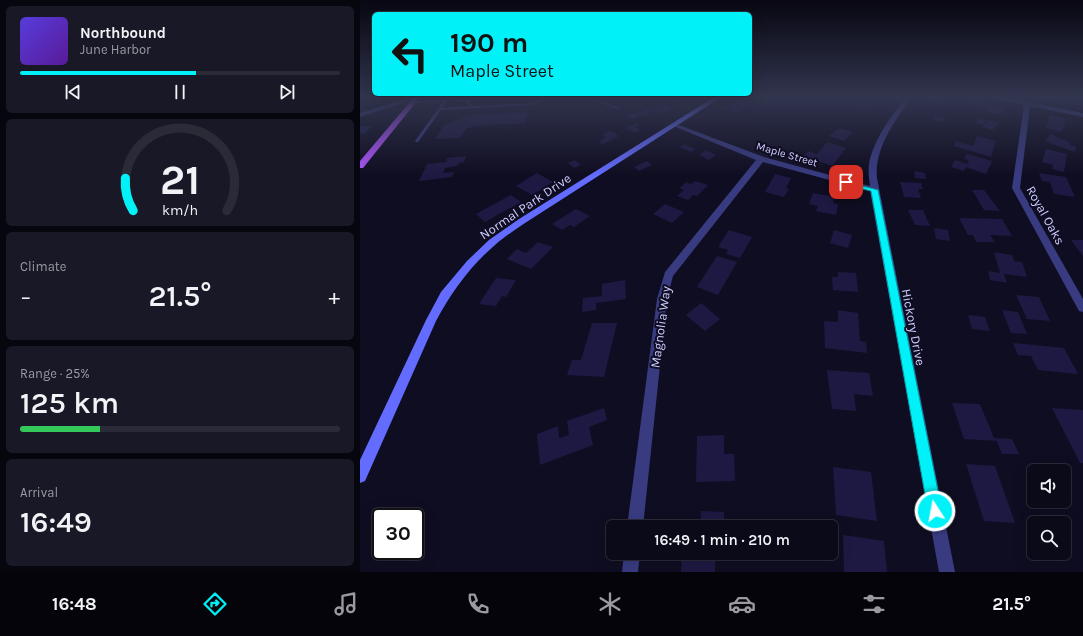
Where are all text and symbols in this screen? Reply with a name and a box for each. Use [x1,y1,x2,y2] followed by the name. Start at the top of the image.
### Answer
[80,24,166,42] text: Northbound
[450,26,528,59] text: 190 m
[384,28,436,80] icon: left
[80,42,151,57] text: June Harbor
[450,60,554,82] text: Maple Street
[62,81,84,103] icon: previous
[169,81,191,103] icon: pause
[276,81,298,103] icon: next
[755,140,819,169] street label: Maple Street
[160,156,200,204] text: 21
[829,165,863,199] pin
[477,170,574,242] street label: Normal Park Drive
[835,171,857,193] icon: arrive
[1023,183,1068,247] street label: Royal Oaks
[162,201,198,218] text: km/h
[20,259,66,274] text: Climate
[148,278,212,314] text: 21.5°
[20,284,32,310] text: −
[328,284,340,310] text: +
[647,285,674,369] street label: Magnolia Way
[899,287,928,367] street label: Hickory Drive
[20,366,90,381] text: Range · 25%
[20,385,119,421] text: 125 km
[1027,464,1071,560] map controls
[1027,464,1071,508] button: sound
[20,485,58,500] text: Arrival
[914,490,956,532] position arrow
[20,504,92,540] text: 16:49
[372,508,424,560] speed limit sign: 30
[1027,516,1071,560] button: search
[654,531,790,549] text: 16:49 · 1 min · 210 m
[201,590,229,618] icon: directions
[332,590,360,618] icon: music
[464,590,492,618] icon: phone
[596,590,624,618] icon: climate
[728,590,756,618] icon: car
[860,590,888,618] icon: filters
[52,593,97,615] text: 16:48
[992,593,1031,615] text: 21.5°

